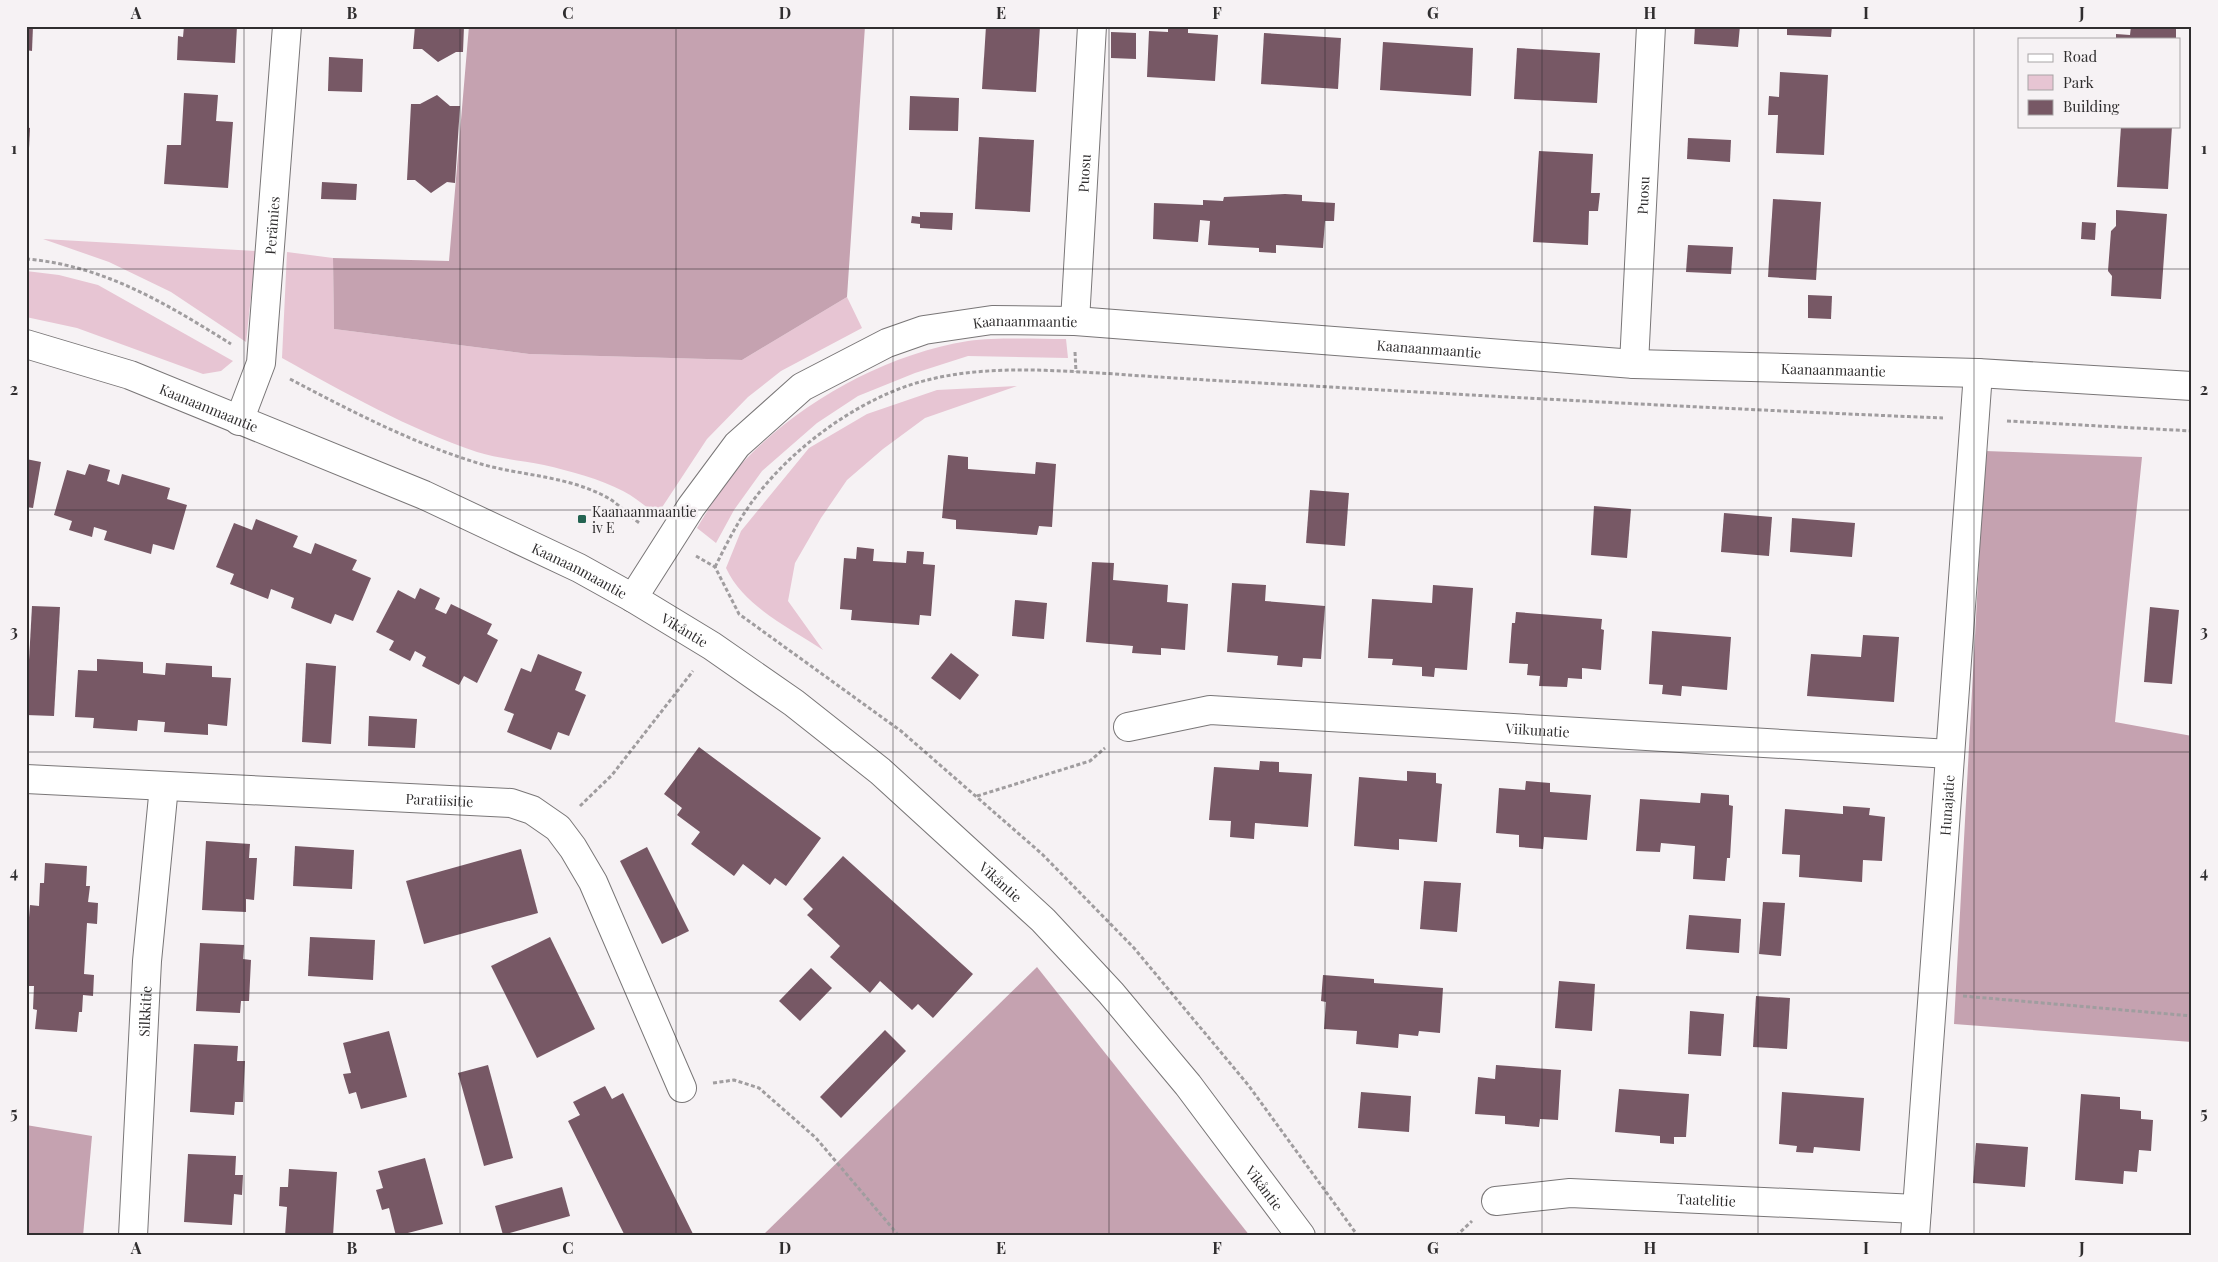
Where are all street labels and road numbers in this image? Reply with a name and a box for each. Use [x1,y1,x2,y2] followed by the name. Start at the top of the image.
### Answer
[1073,154,1094,193] street label: Puosu
[1632,176,1653,215] street label: Puosu
[260,196,283,255] street label: Perämies
[972,310,1078,332] street label: Kaanaanmaantie
[1376,335,1482,362] street label: Kaanaanmaantie
[1781,358,1886,380] street label: Kaanaanmaantie
[157,379,261,436] street label: Kaanaanmaantie
[529,538,631,603] street label: Kaanaanmaantie
[657,608,712,651] street label: Vikåntie
[1504,718,1570,741] street label: Viikunatie
[1935,774,1958,836] street label: Hunajatie
[405,788,474,811] street label: Paratiisitie
[975,856,1026,906] street label: Vikåntie
[134,985,155,1037] street label: Silkkitie
[1241,1161,1288,1214] street label: Vikåntie
[1677,1188,1736,1210] street label: Taatelitie

